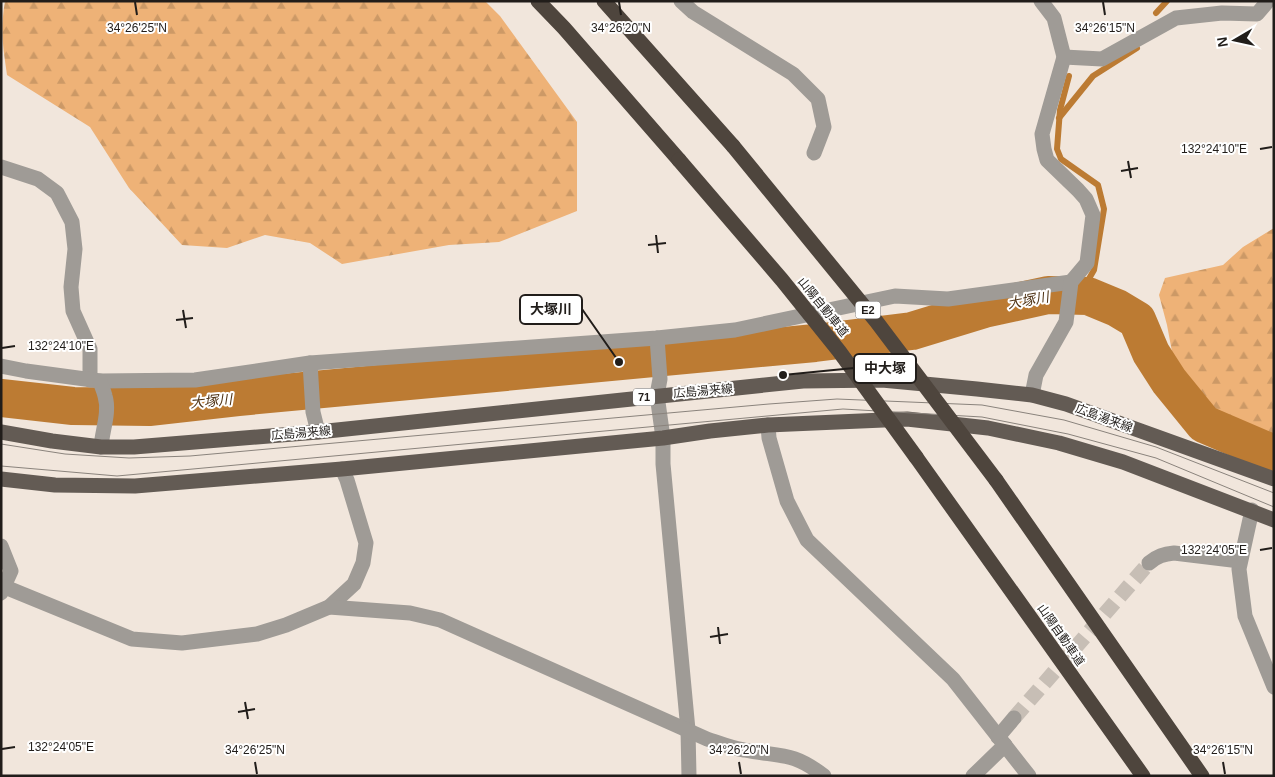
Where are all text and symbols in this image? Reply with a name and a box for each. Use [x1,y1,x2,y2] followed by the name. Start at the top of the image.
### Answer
[1210,15,1260,65] north arrow
[107,21,167,35] text: 34°26'25"N
[591,21,651,35] text: 34°26'20"N
[1075,21,1135,35] text: 34°26'15"N
[1213,36,1231,48] text: N
[1181,142,1247,156] text: 132°24'10"E
[795,275,851,339] street label: 山陽自動車道
[1006,288,1052,312] water label: 大塚川
[520,295,582,324] callout: 大塚川
[530,301,572,317] text: 大塚川
[856,302,880,318] road number: E2
[28,339,94,353] text: 132°24'10"E
[854,354,916,383] callout: 中大塚
[864,360,906,376] text: 中大塚
[672,381,734,401] street label: 広島湯来線
[633,388,655,406] road number: 71
[189,391,235,411] water label: 大塚川
[1073,401,1135,435] street label: 広島湯来線
[270,423,332,443] street label: 広島湯来線
[1181,543,1247,557] text: 132°24'05"E
[1035,601,1087,669] street label: 山陽自動車道
[28,740,94,754] text: 132°24'05"E
[225,743,285,757] text: 34°26'25"N
[709,743,769,757] text: 34°26'20"N
[1193,743,1253,757] text: 34°26'15"N

